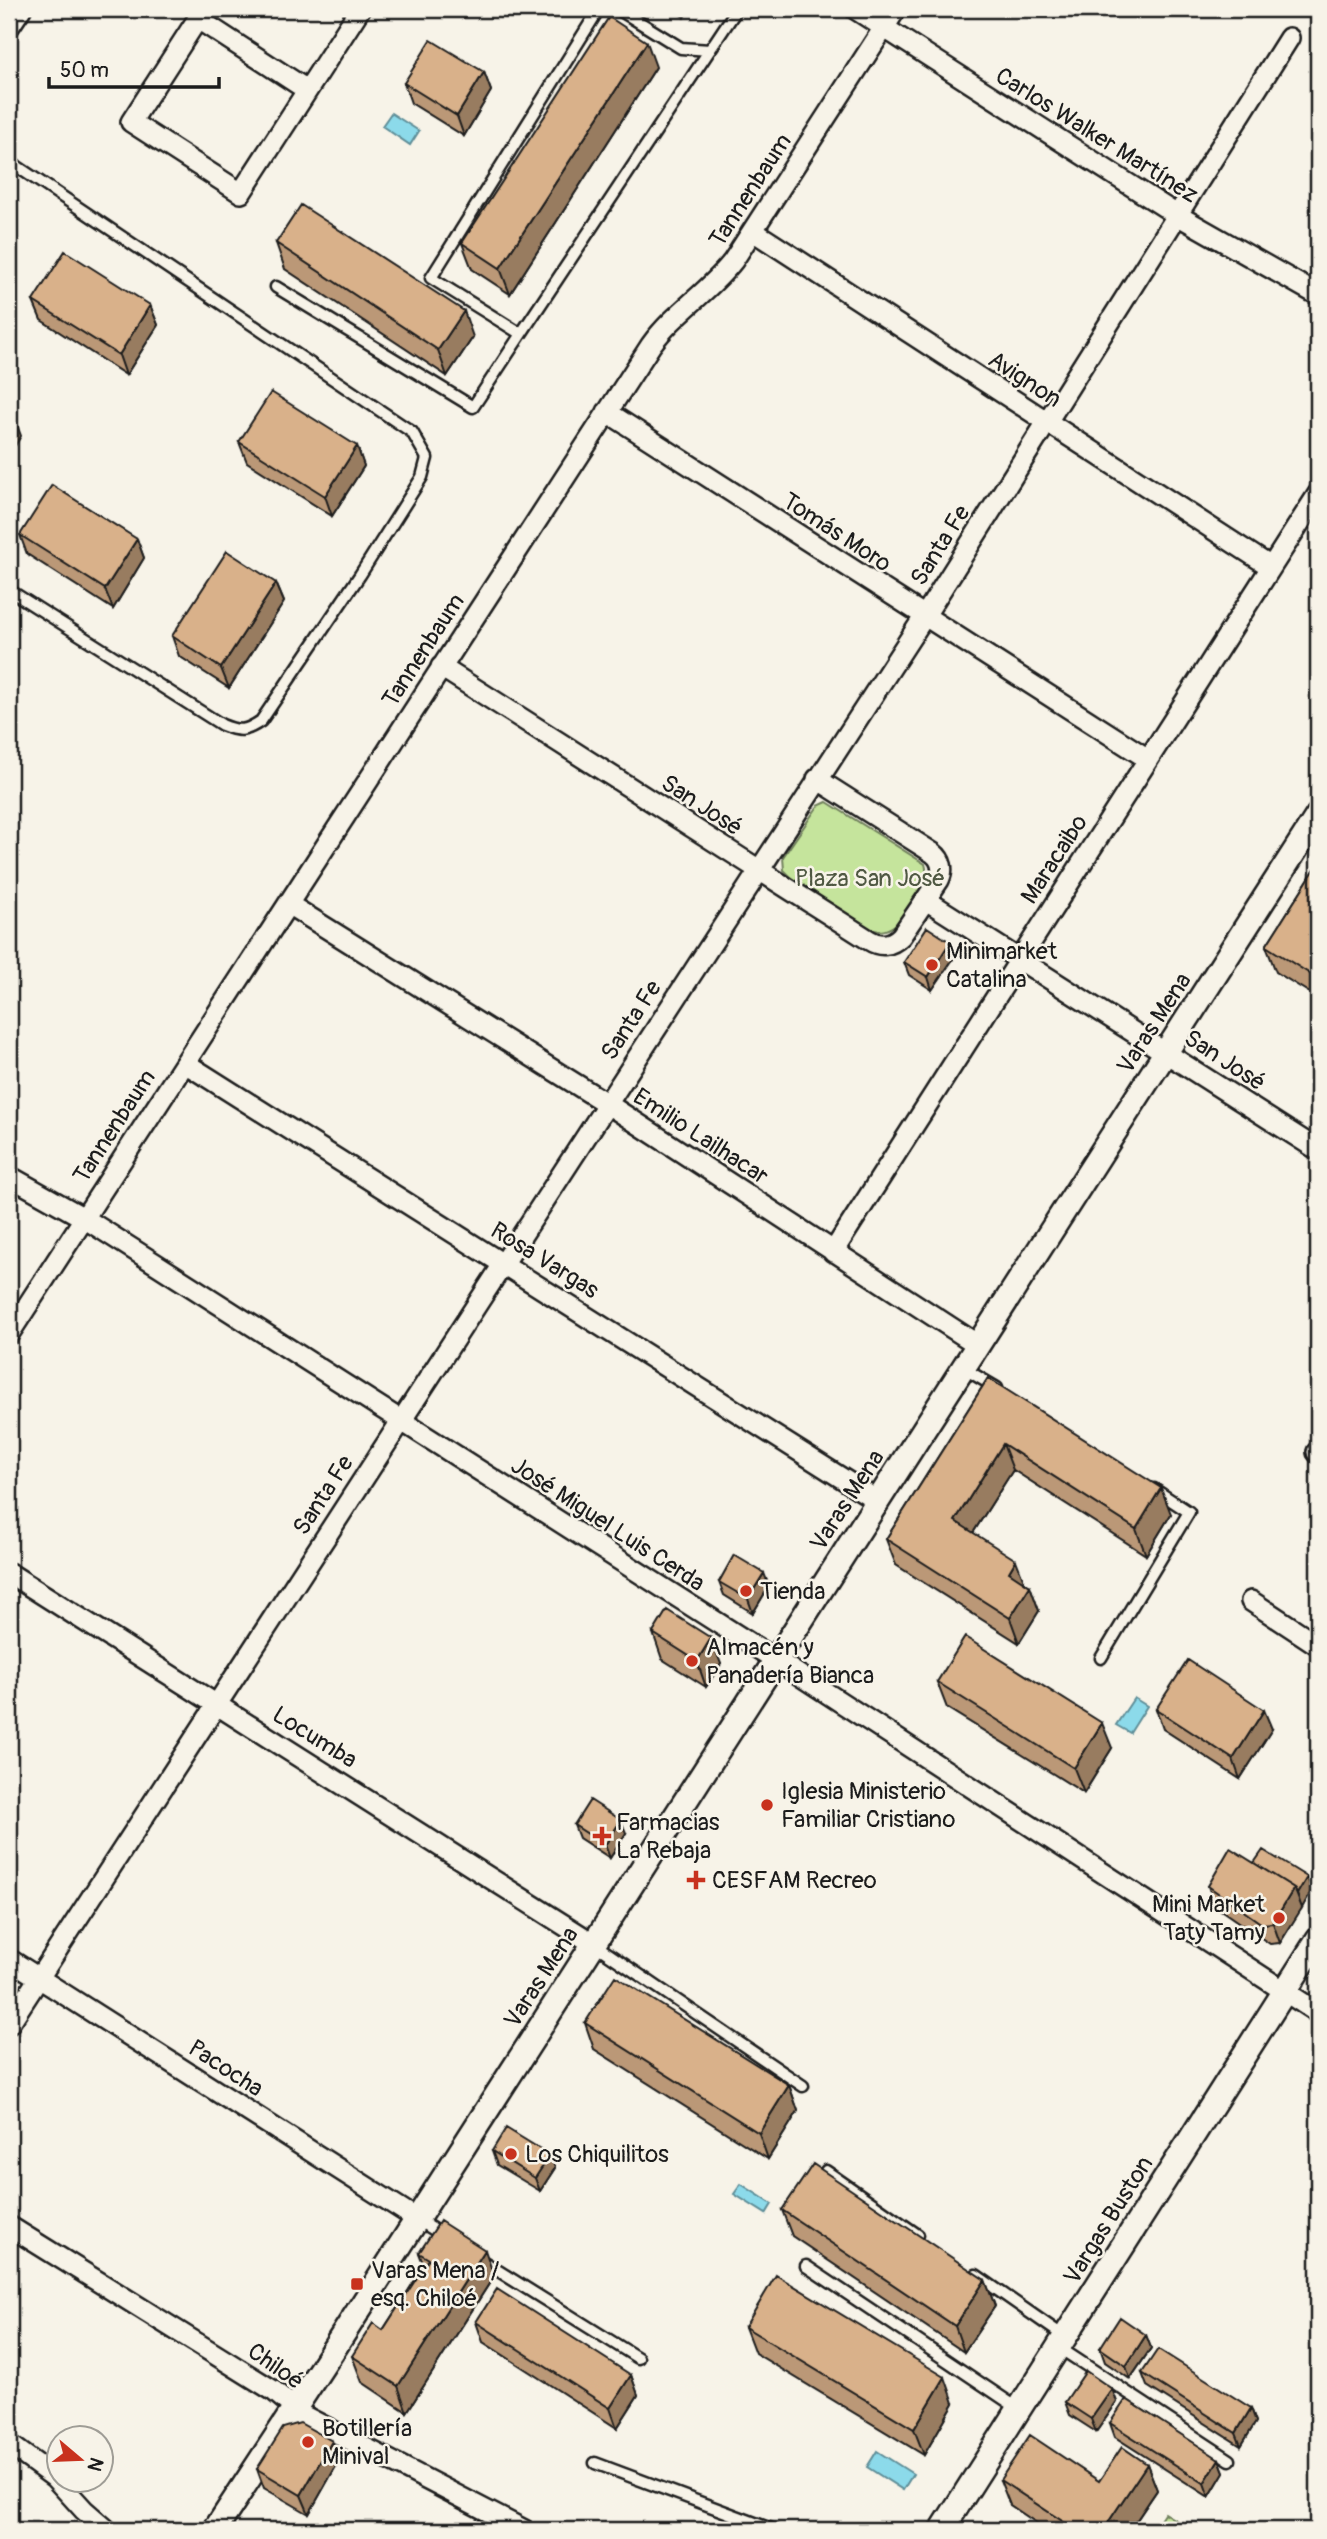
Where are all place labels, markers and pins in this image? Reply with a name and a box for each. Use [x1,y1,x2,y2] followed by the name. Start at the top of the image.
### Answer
[946,937,1057,994] place label: Minimarket Catalina
[924,957,940,973] marker: Minimarket Catalina
[760,1577,825,1606] place label: Tienda
[738,1583,754,1599] marker: Tienda
[706,1633,874,1690] place label: Almacén y Panadería Bianca
[684,1653,700,1669] marker: Almacén y Panadería Bianca
[781,1777,955,1834] place label: Iglesia Ministerio Familiar Cristiano
[759,1797,775,1813] marker: Iglesia Ministerio Familiar Cristiano
[616,1808,720,1865] place label: Farmacias La Rebaja
[594,1828,610,1844] marker: Farmacias La Rebaja
[712,1866,877,1895] place label: CESFAM Recreo
[686,1870,706,1890] marker: CESFAM Recreo
[1152,1890,1265,1947] place label: Mini Market Taty Tamy
[1271,1910,1287,1926] marker: Mini Market Taty Tamy
[525,2140,669,2169] place label: Los Chiquilitos
[503,2146,519,2162] marker: Los Chiquilitos
[371,2256,499,2313] place label: Varas Mena / esq. Chiloé
[349,2276,365,2292] marker: Varas Mena / esq. Chiloé
[322,2414,412,2471] place label: Botillería Minival
[300,2434,316,2450] marker: Botillería Minival

